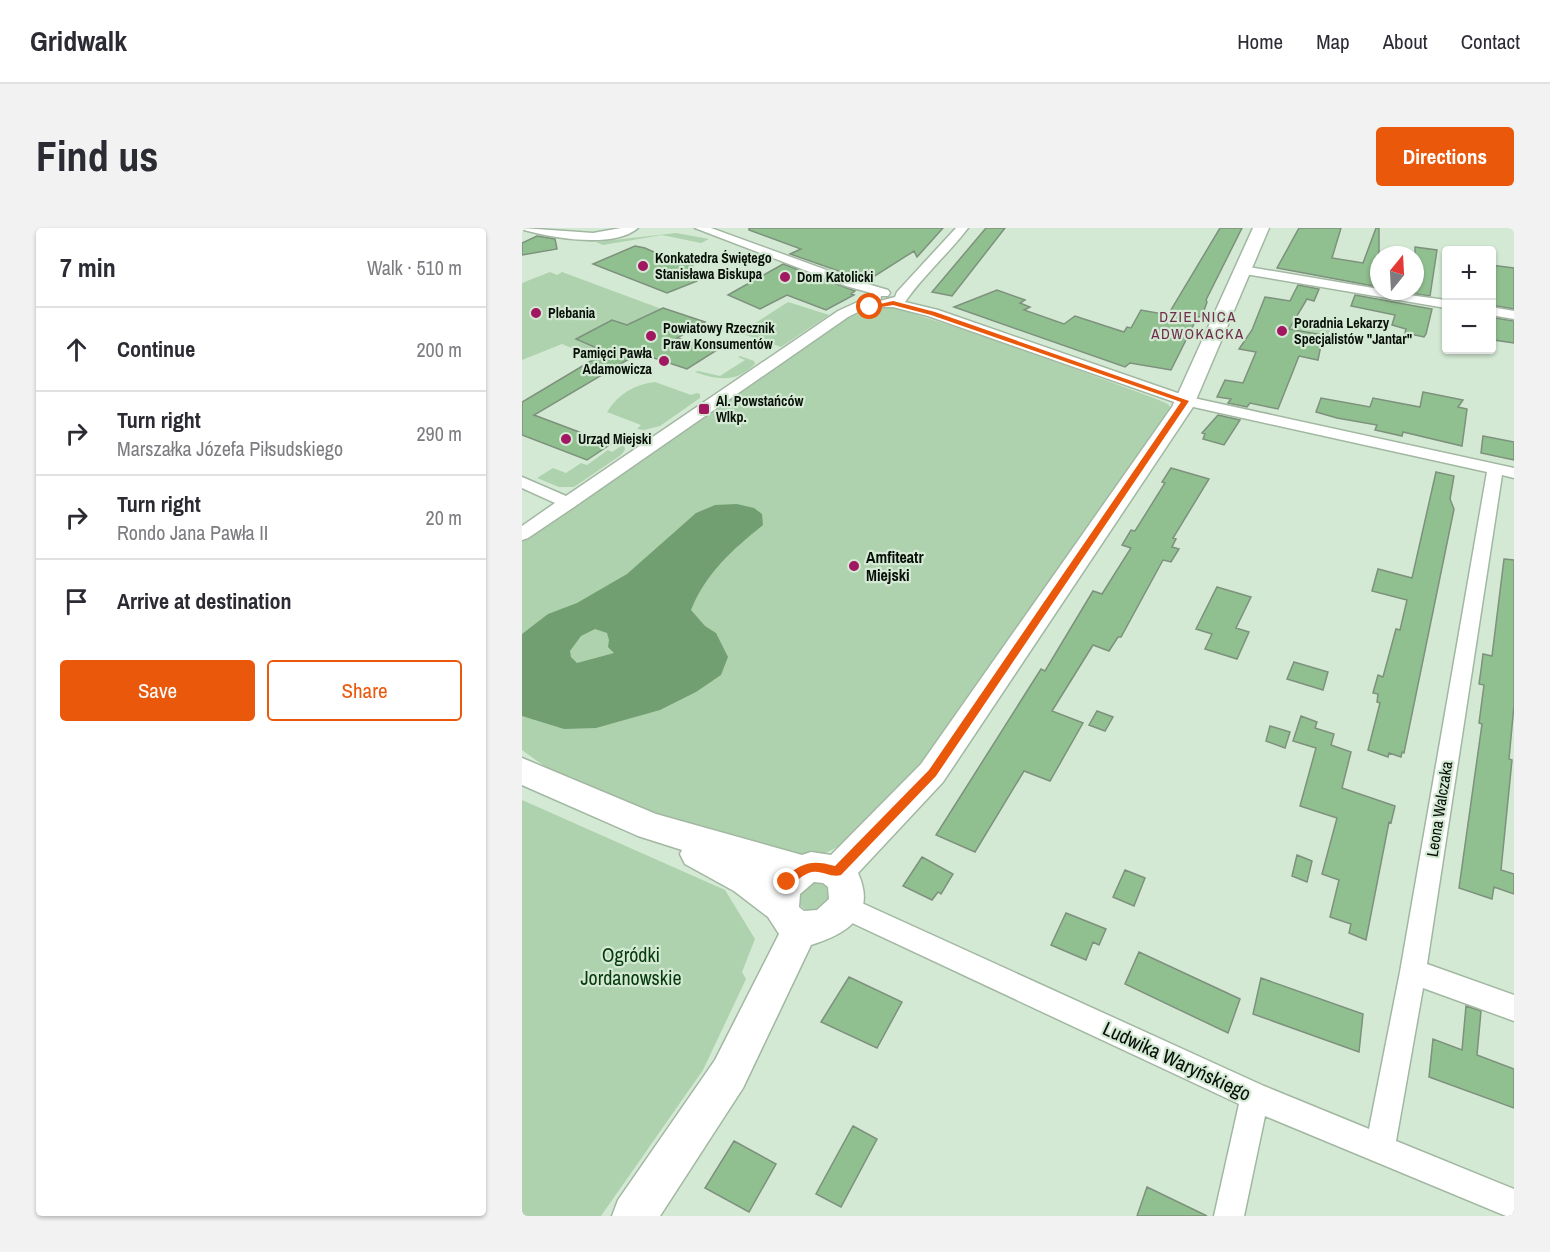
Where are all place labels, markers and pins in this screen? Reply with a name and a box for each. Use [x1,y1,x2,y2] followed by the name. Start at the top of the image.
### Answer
[655,249,772,283] place label: Konkatedra Świętego Stanisława Biskupa
[636,259,650,273] marker: Konkatedra Świętego Stanisława Biskupa
[797,268,874,286] place label: Dom Katolicki
[778,270,792,284] marker: Dom Katolicki
[548,304,596,322] place label: Plebania
[529,306,543,320] marker: Plebania
[1294,314,1412,348] place label: Poradnia Lekarzy Specjalistów "Jantar"
[663,319,775,353] place label: Powiatowy Rzecznik Praw Konsumentów
[1275,324,1289,338] marker: Poradnia Lekarzy Specjalistów "Jantar"
[644,329,658,343] marker: Powiatowy Rzecznik Praw Konsumentów
[573,344,653,378] place label: Pamięci Pawła Adamowicza
[657,354,671,368] marker: Pamięci Pawła Adamowicza
[716,392,803,426] place label: Al. Powstańców Wlkp.
[697,402,711,416] marker: Al. Powstańców Wlkp.
[578,430,651,448] place label: Urząd Miejski
[559,432,573,446] marker: Urząd Miejski
[866,546,924,586] place label: Amfiteatr Miejski
[847,559,861,573] marker: Amfiteatr Miejski

